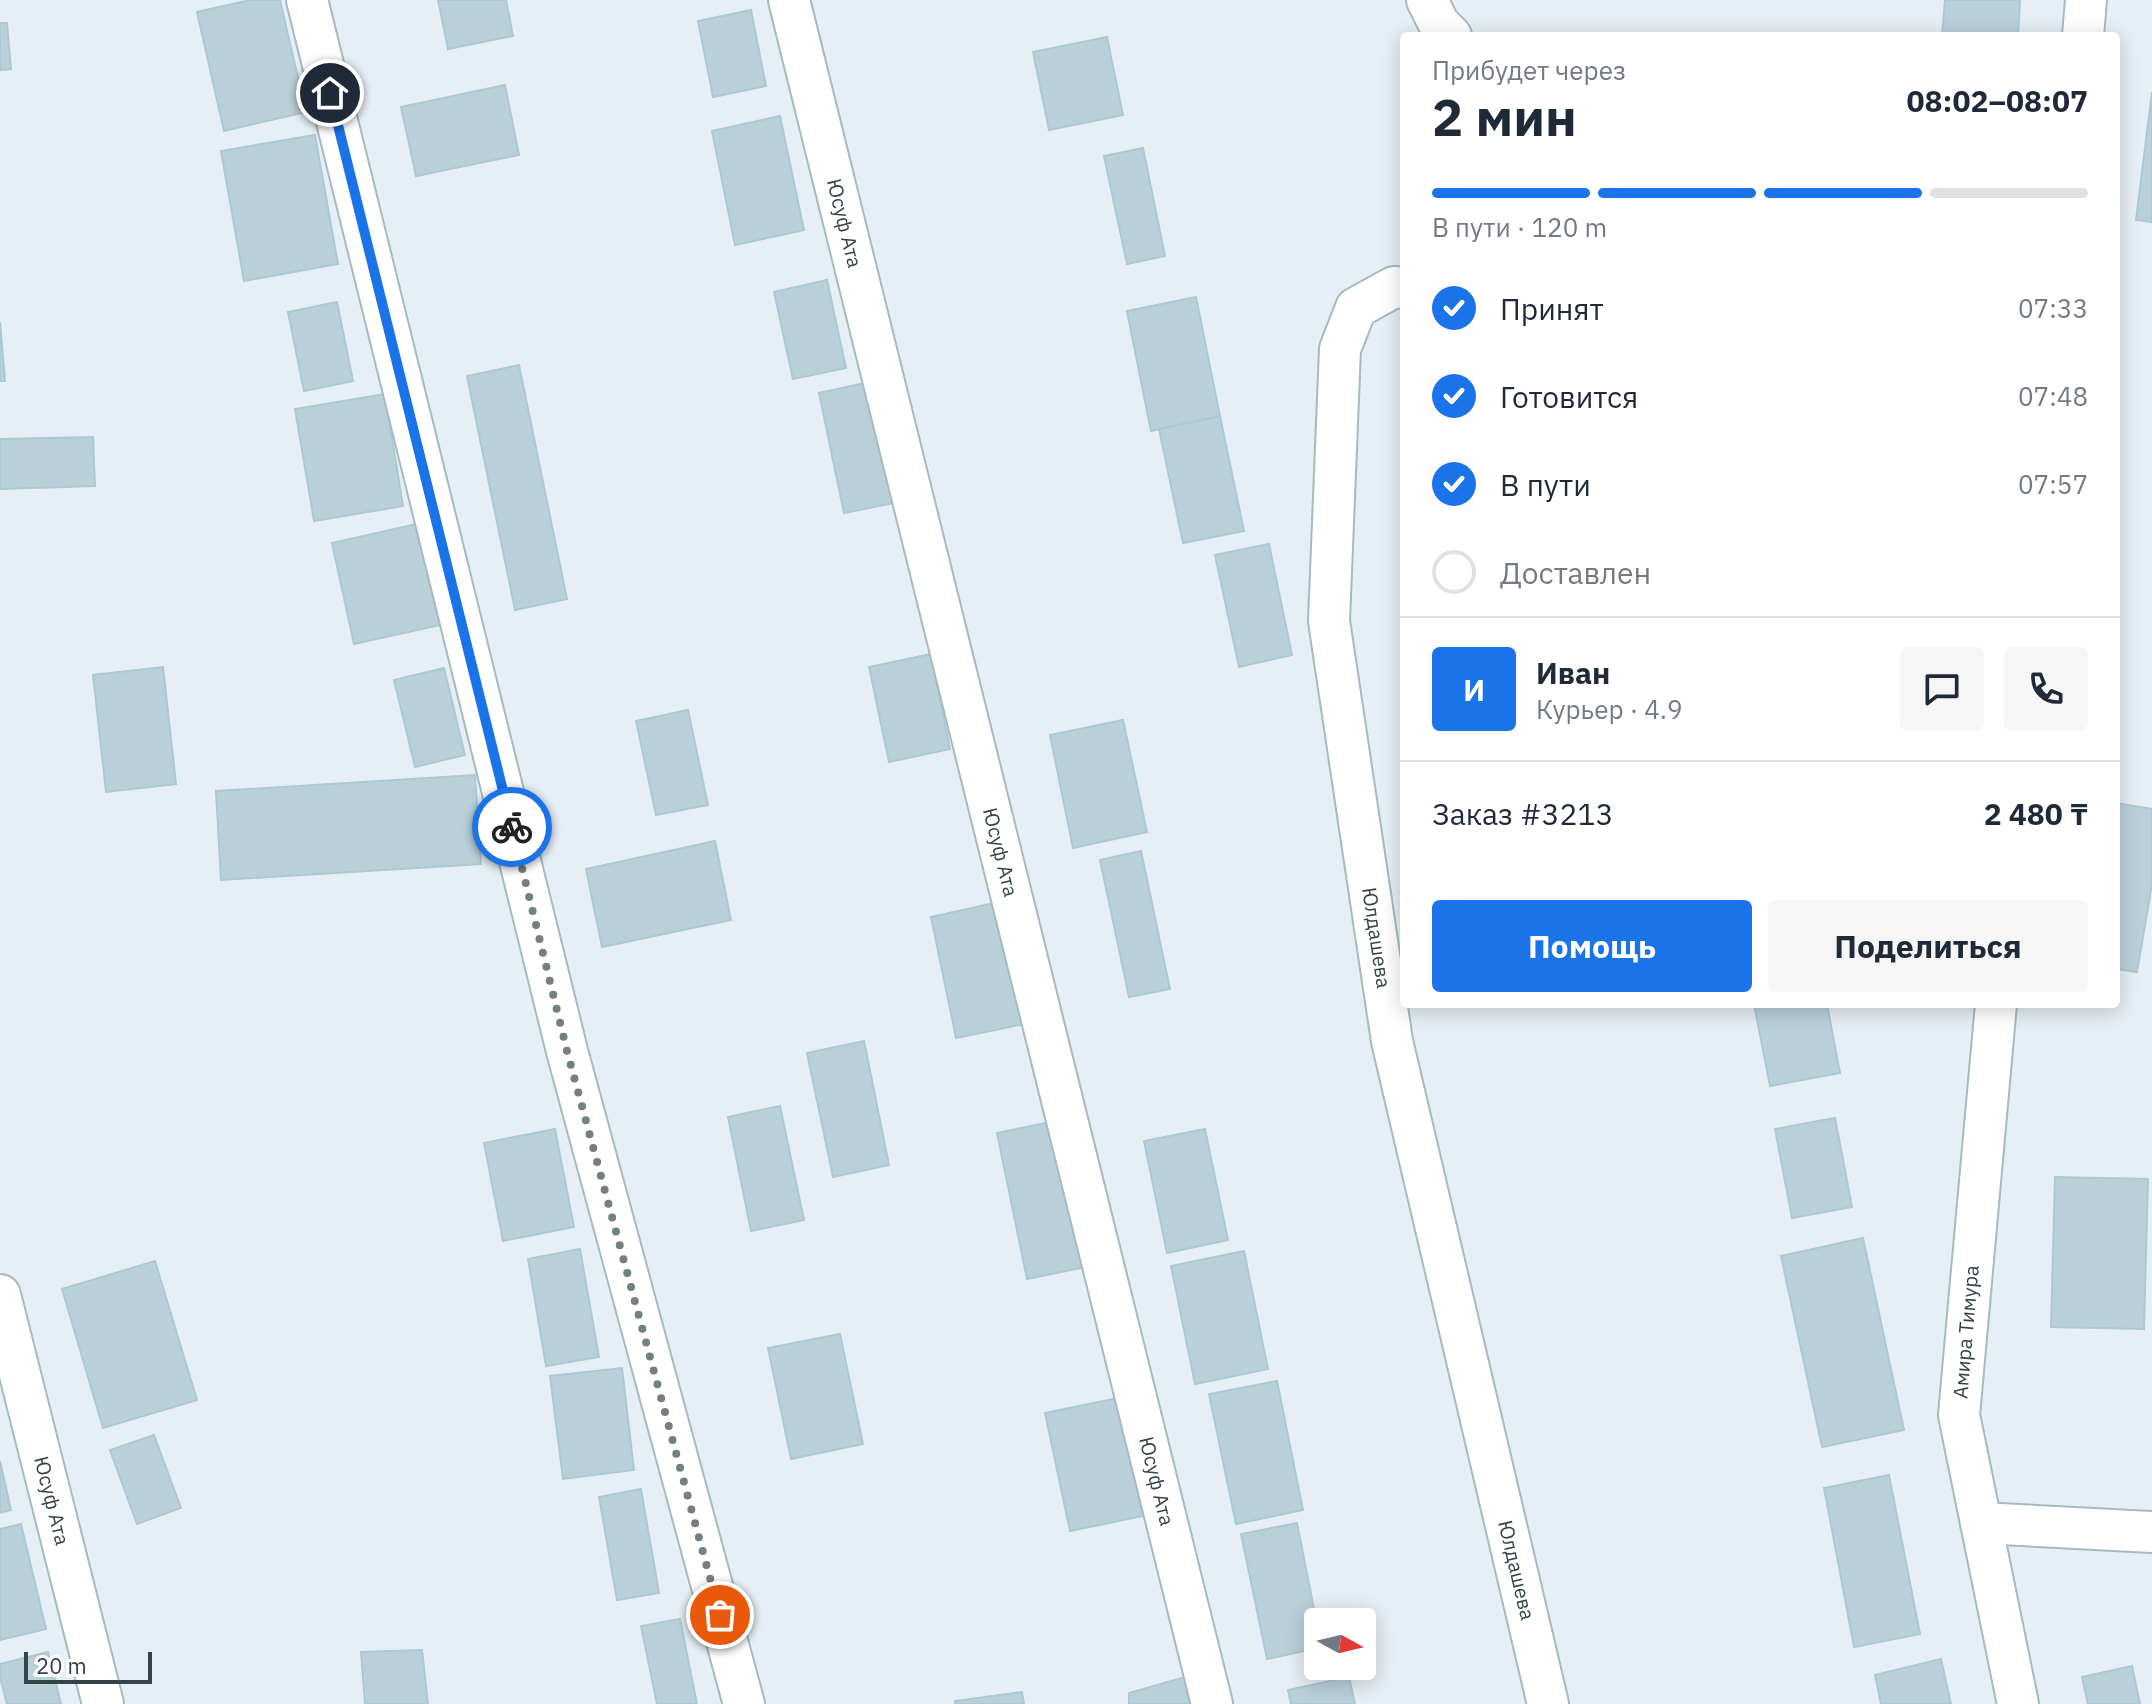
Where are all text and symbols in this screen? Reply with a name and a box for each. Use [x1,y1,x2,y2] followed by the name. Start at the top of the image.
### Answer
[1432,53,1626,87] text: Прибудет через
[296,59,364,127] pin
[308,71,352,115] icon: home
[1907,81,2088,120] text: 08:02–08:07
[1432,83,1577,150] text: 2 мин
[821,176,869,271] street label: Юсуф Ата
[1432,210,1607,244] text: В пути · 120 m
[1432,286,1476,330] icon: check
[1500,289,1604,328] text: Принят
[2018,291,2088,325] text: 07:33
[1432,374,1476,418] icon: check
[1500,377,1638,416] text: Готовится
[2018,379,2088,413] text: 07:48
[1432,462,1476,506] icon: check
[1500,465,1591,504] text: В пути
[2018,467,2088,501] text: 07:57
[1500,553,1651,592] text: Доставлен
[1900,647,1984,731] button: chat
[2004,647,2088,731] button: phone
[1536,653,1610,692] text: Иван
[1463,670,1485,709] text: И
[1536,692,1683,726] text: Курьер · 4.9
[472,787,552,867] courier
[1432,794,1614,833] text: Заказ #3213
[1984,794,2088,833] text: 2 480 ₸
[490,805,534,849] icon: bike
[977,805,1025,900] street label: Юсуф Ата
[1356,885,1398,990] street label: Юлдашева
[1432,900,1752,992] button: Помощь
[1768,900,2088,992] button: Поделиться
[1946,1264,1985,1400] street label: Амира Тимура
[1133,1434,1181,1529] street label: Юсуф Ата
[28,1453,77,1548] street label: Юсуф Ата
[1492,1517,1542,1623] street label: Юлдашева
[686,1581,754,1649] pin
[698,1593,742,1637] icon: bag
[1304,1608,1376,1680] north arrow
[1304,1608,1376,1680] map controls
[24,1648,152,1684] scale bar
[36,1651,87,1680] text: 20 m

